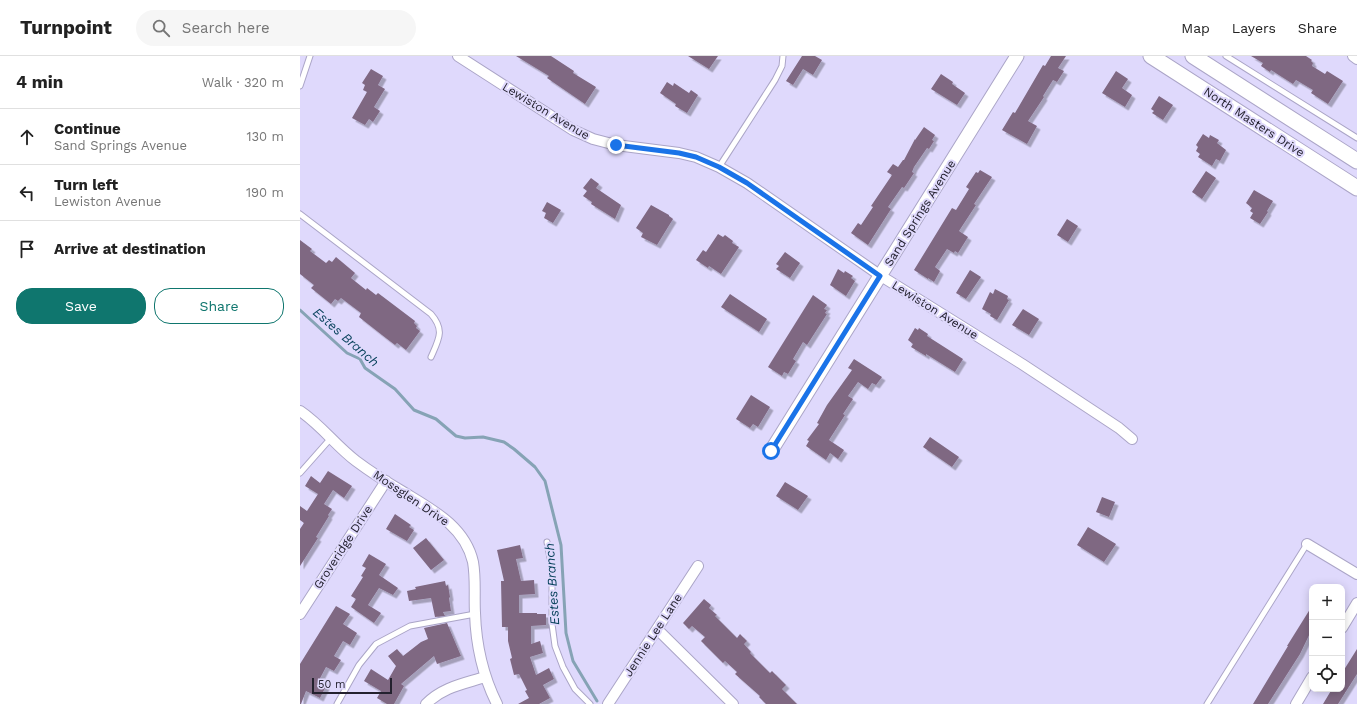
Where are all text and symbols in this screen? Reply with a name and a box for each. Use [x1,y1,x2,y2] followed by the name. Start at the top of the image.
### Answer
[136,10,416,46] search box
[20,16,112,39] text: Turnpoint
[150,17,172,39] icon: search
[182,19,270,37] text: Search here
[1181,20,1210,36] text: Map
[1232,20,1276,36] text: Layers
[1298,20,1337,36] text: Share
[16,72,63,92] text: 4 min
[202,75,284,90] text: Walk · 320 m
[500,79,592,143] street label: Lewiston Avenue
[1201,84,1307,160] street label: North Masters Drive
[54,120,121,138] text: Continue
[16,126,38,148] icon: ahead
[246,129,284,144] text: 130 m
[607,136,625,154] route end
[54,138,187,153] text: Sand Springs Avenue
[882,157,959,269] street label: Sand Springs Avenue
[54,176,118,194] text: Turn left
[16,182,38,204] icon: left
[246,185,284,200] text: 190 m
[54,194,161,209] text: Lewiston Avenue
[16,238,38,260] icon: arrive
[54,240,206,258] text: Arrive at destination
[889,278,981,342] street label: Lewiston Avenue
[16,288,146,324] button: Save
[154,288,284,324] button: Share
[310,304,382,370] water label: Estes Branch
[762,442,780,460] route start
[370,467,452,529] street label: Mossglen Drive
[311,503,375,591] street label: Groveridge Drive
[542,542,562,626] water label: Estes Branch
[1309,584,1345,692] map controls
[1309,584,1345,620] button: +
[621,591,685,679] street label: Jennie Lee Lane
[1309,620,1345,656] button: −
[1309,656,1345,692] button: locate
[312,676,392,695] scale bar
[318,678,345,691] text: 50 m

